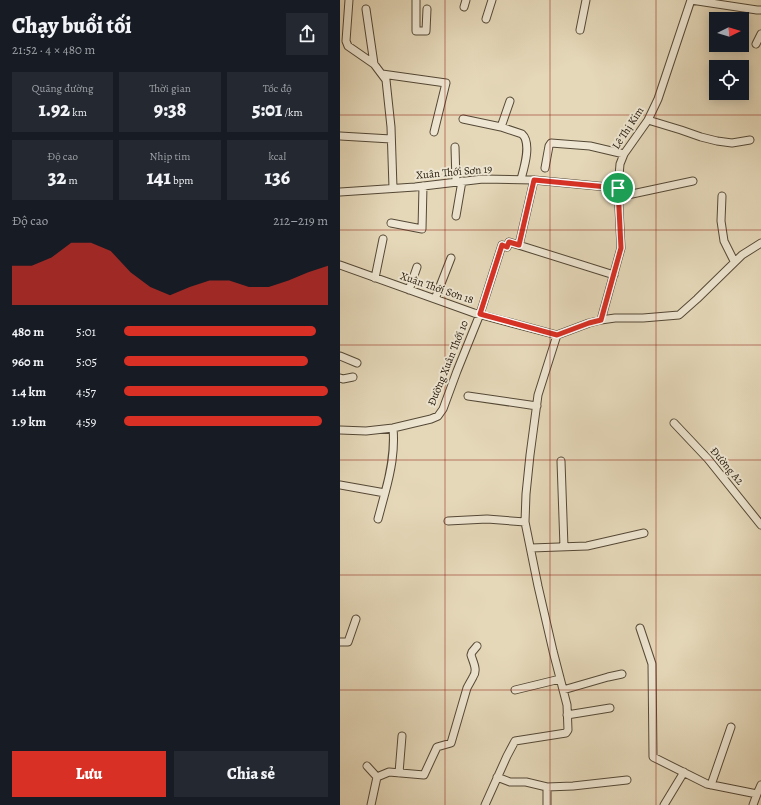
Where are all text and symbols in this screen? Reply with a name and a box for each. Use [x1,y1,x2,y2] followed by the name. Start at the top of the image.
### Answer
[12,11,132,41] text: Chạy buổi tối
[709,12,749,52] north arrow
[709,12,749,100] map controls
[286,13,328,55] button: share
[12,41,95,58] text: 21:52 · 4 × 480 m
[709,60,749,100] button: locate
[32,81,94,96] text: Quãng đường
[149,81,191,96] text: Thời gian
[263,81,292,96] text: Tốc độ
[38,96,70,123] text: 1.92
[154,96,186,123] text: 9:38
[252,96,282,123] text: 5:01
[609,104,647,152] street label: Lê Thị Kim
[70,105,87,120] text: km
[282,105,303,120] text: /km
[47,149,78,164] text: Độ cao
[150,149,190,164] text: Nhịp tim
[269,149,286,164] text: kcal
[415,161,493,183] street label: Xuân Thới Sơn 19
[48,164,66,191] text: 32
[147,164,171,191] text: 141
[265,164,290,191] text: 136
[601,171,635,205] pin
[66,173,78,188] text: m
[171,173,193,188] text: bpm
[607,177,629,199] icon: arrive
[12,212,48,229] text: Độ cao
[273,212,328,229] text: 212–219 m
[398,268,476,308] street label: Xuân Thới Sơn 18
[424,318,472,408] street label: Đường Xuân Thới 10
[12,323,44,340] text: 480 m
[76,323,96,340] text: 5:01
[12,353,44,370] text: 960 m
[76,353,97,370] text: 5:05
[12,383,46,400] text: 1.4 km
[76,383,96,400] text: 4:57
[12,413,46,430] text: 1.9 km
[76,413,97,430] text: 4:59
[707,444,747,488] street label: Đường A2
[12,751,166,797] button: Lưu
[174,751,328,797] button: Chia sẻ

